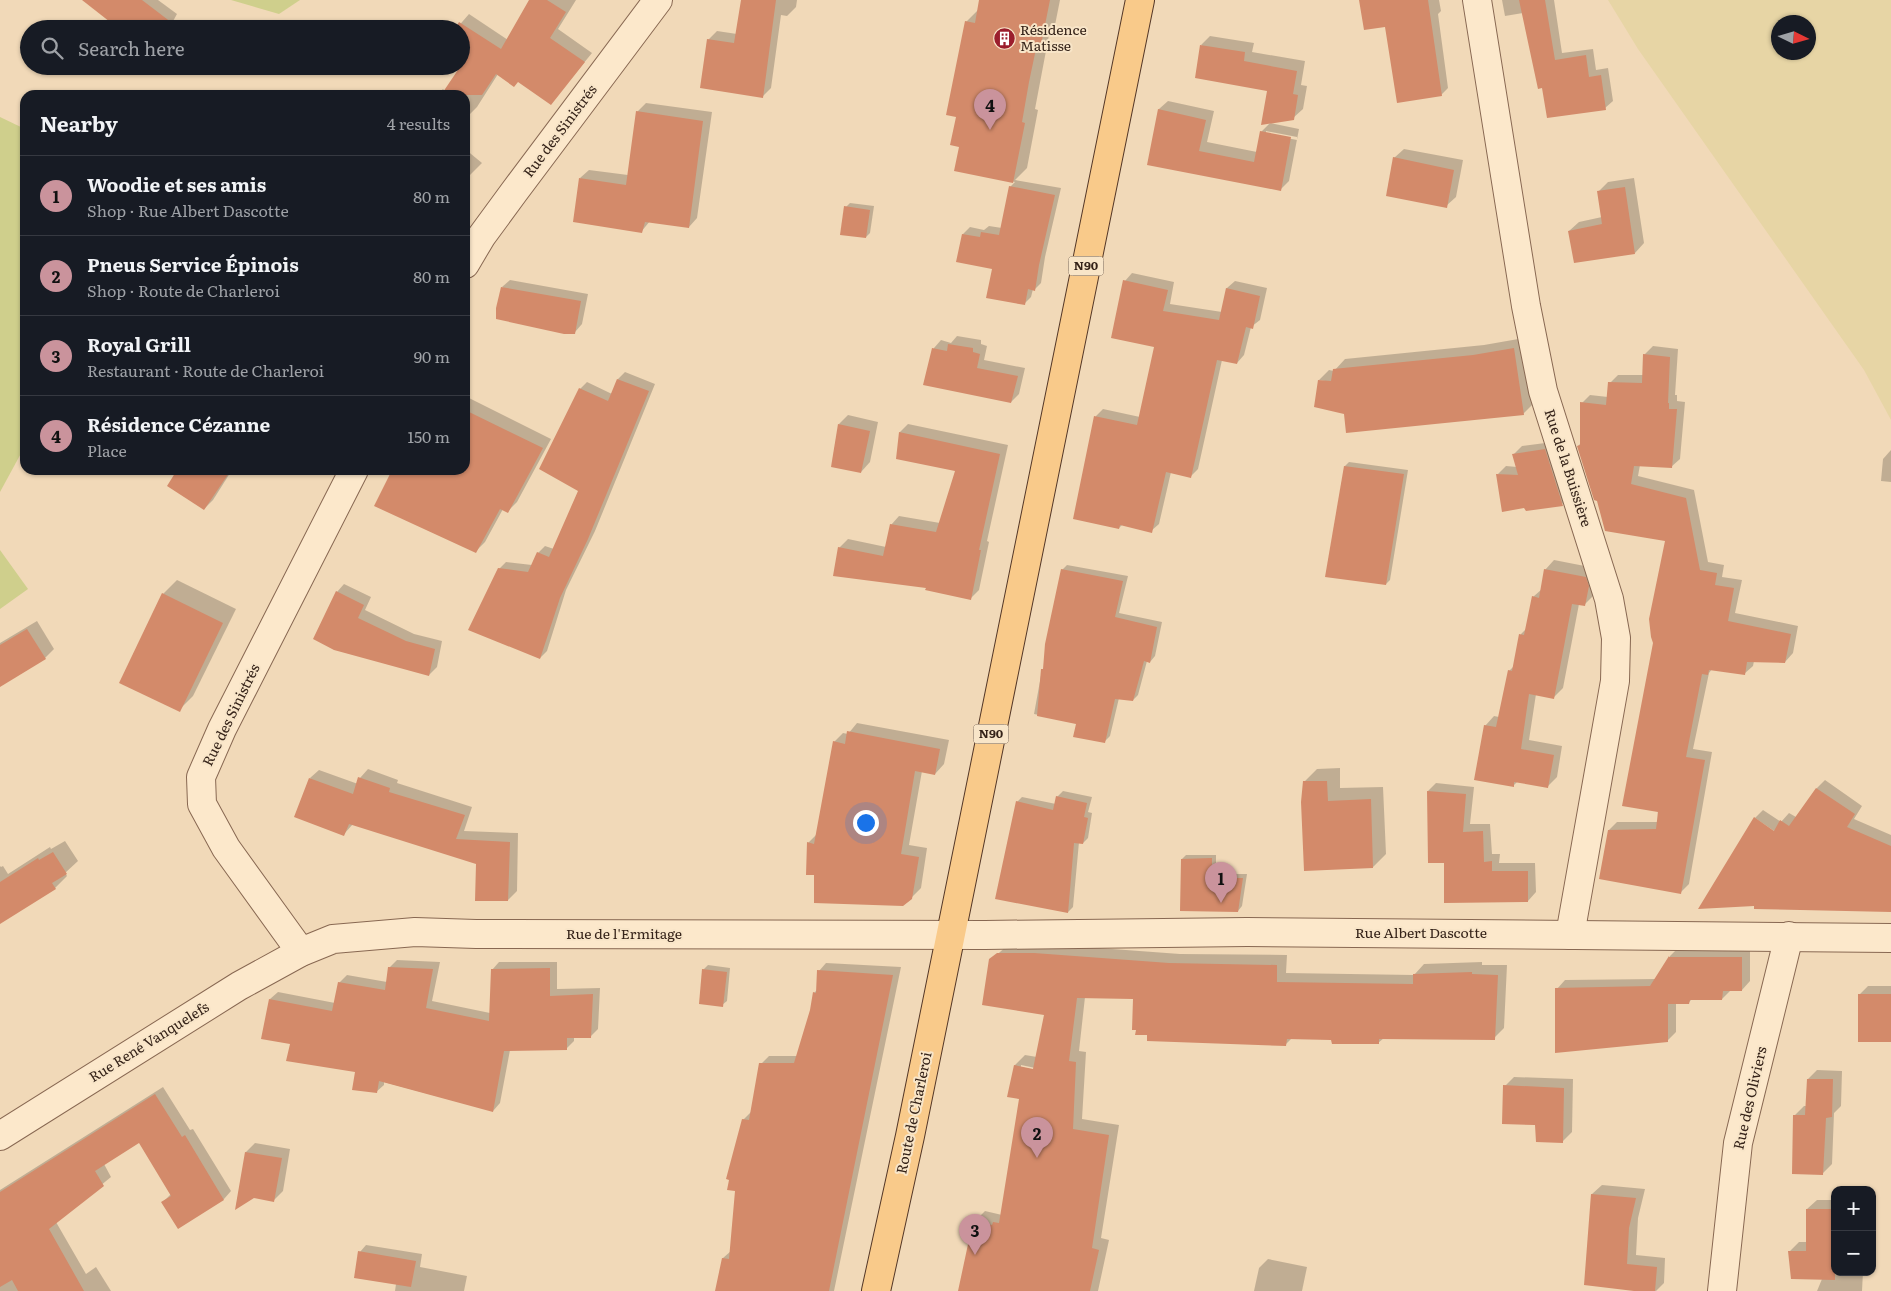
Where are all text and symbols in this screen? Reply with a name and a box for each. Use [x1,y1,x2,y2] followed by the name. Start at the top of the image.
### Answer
[1771,15,1816,60] north arrow
[1020,19,1087,55] place label: Résidence Matisse
[20,20,470,75] search box
[992,26,1016,50] building icon: Résidence Matisse
[38,34,66,62] icon: search
[78,34,185,62] text: Search here
[518,80,601,181] street label: Rue des Sinistrés
[974,89,1006,130] pin: 4
[40,107,118,138] text: Nearby
[387,111,450,135] text: 4 results
[87,170,266,198] text: Woodie et ses amis
[53,184,59,208] text: 1
[413,184,450,208] text: 80 m
[87,198,289,222] text: Shop · Rue Albert Dascotte
[87,250,299,278] text: Pneus Service Épinois
[1068,256,1104,276] road number: N90
[52,264,60,288] text: 2
[413,264,450,288] text: 80 m
[87,278,280,302] text: Shop · Route de Charleroi
[87,330,191,358] text: Royal Grill
[52,344,60,368] text: 3
[414,344,450,368] text: 90 m
[87,358,324,382] text: Restaurant · Route de Charleroi
[1540,406,1597,529] street label: Rue de la Buissière
[87,410,270,438] text: Résidence Cézanne
[51,424,61,448] text: 4
[407,424,450,448] text: 150 m
[87,438,127,462] text: Place
[197,660,264,769] street label: Rue des Sinistrés
[974,724,1008,744] road number: N90
[853,810,879,836] your location
[1205,862,1237,903] pin: 1
[1355,922,1487,942] street label: Rue Albert Dascotte
[566,923,682,943] street label: Rue de l'Ermitage
[85,996,212,1086] street label: Rue René Vanquelefs
[1727,1044,1771,1151] street label: Rue des Oliviers
[890,1050,936,1176] street label: Route de Charleroi
[1021,1117,1053,1158] pin: 2
[1831,1186,1876,1276] map controls
[1831,1186,1876,1231] button: +
[959,1214,991,1255] pin: 3
[1831,1231,1876,1276] button: −

